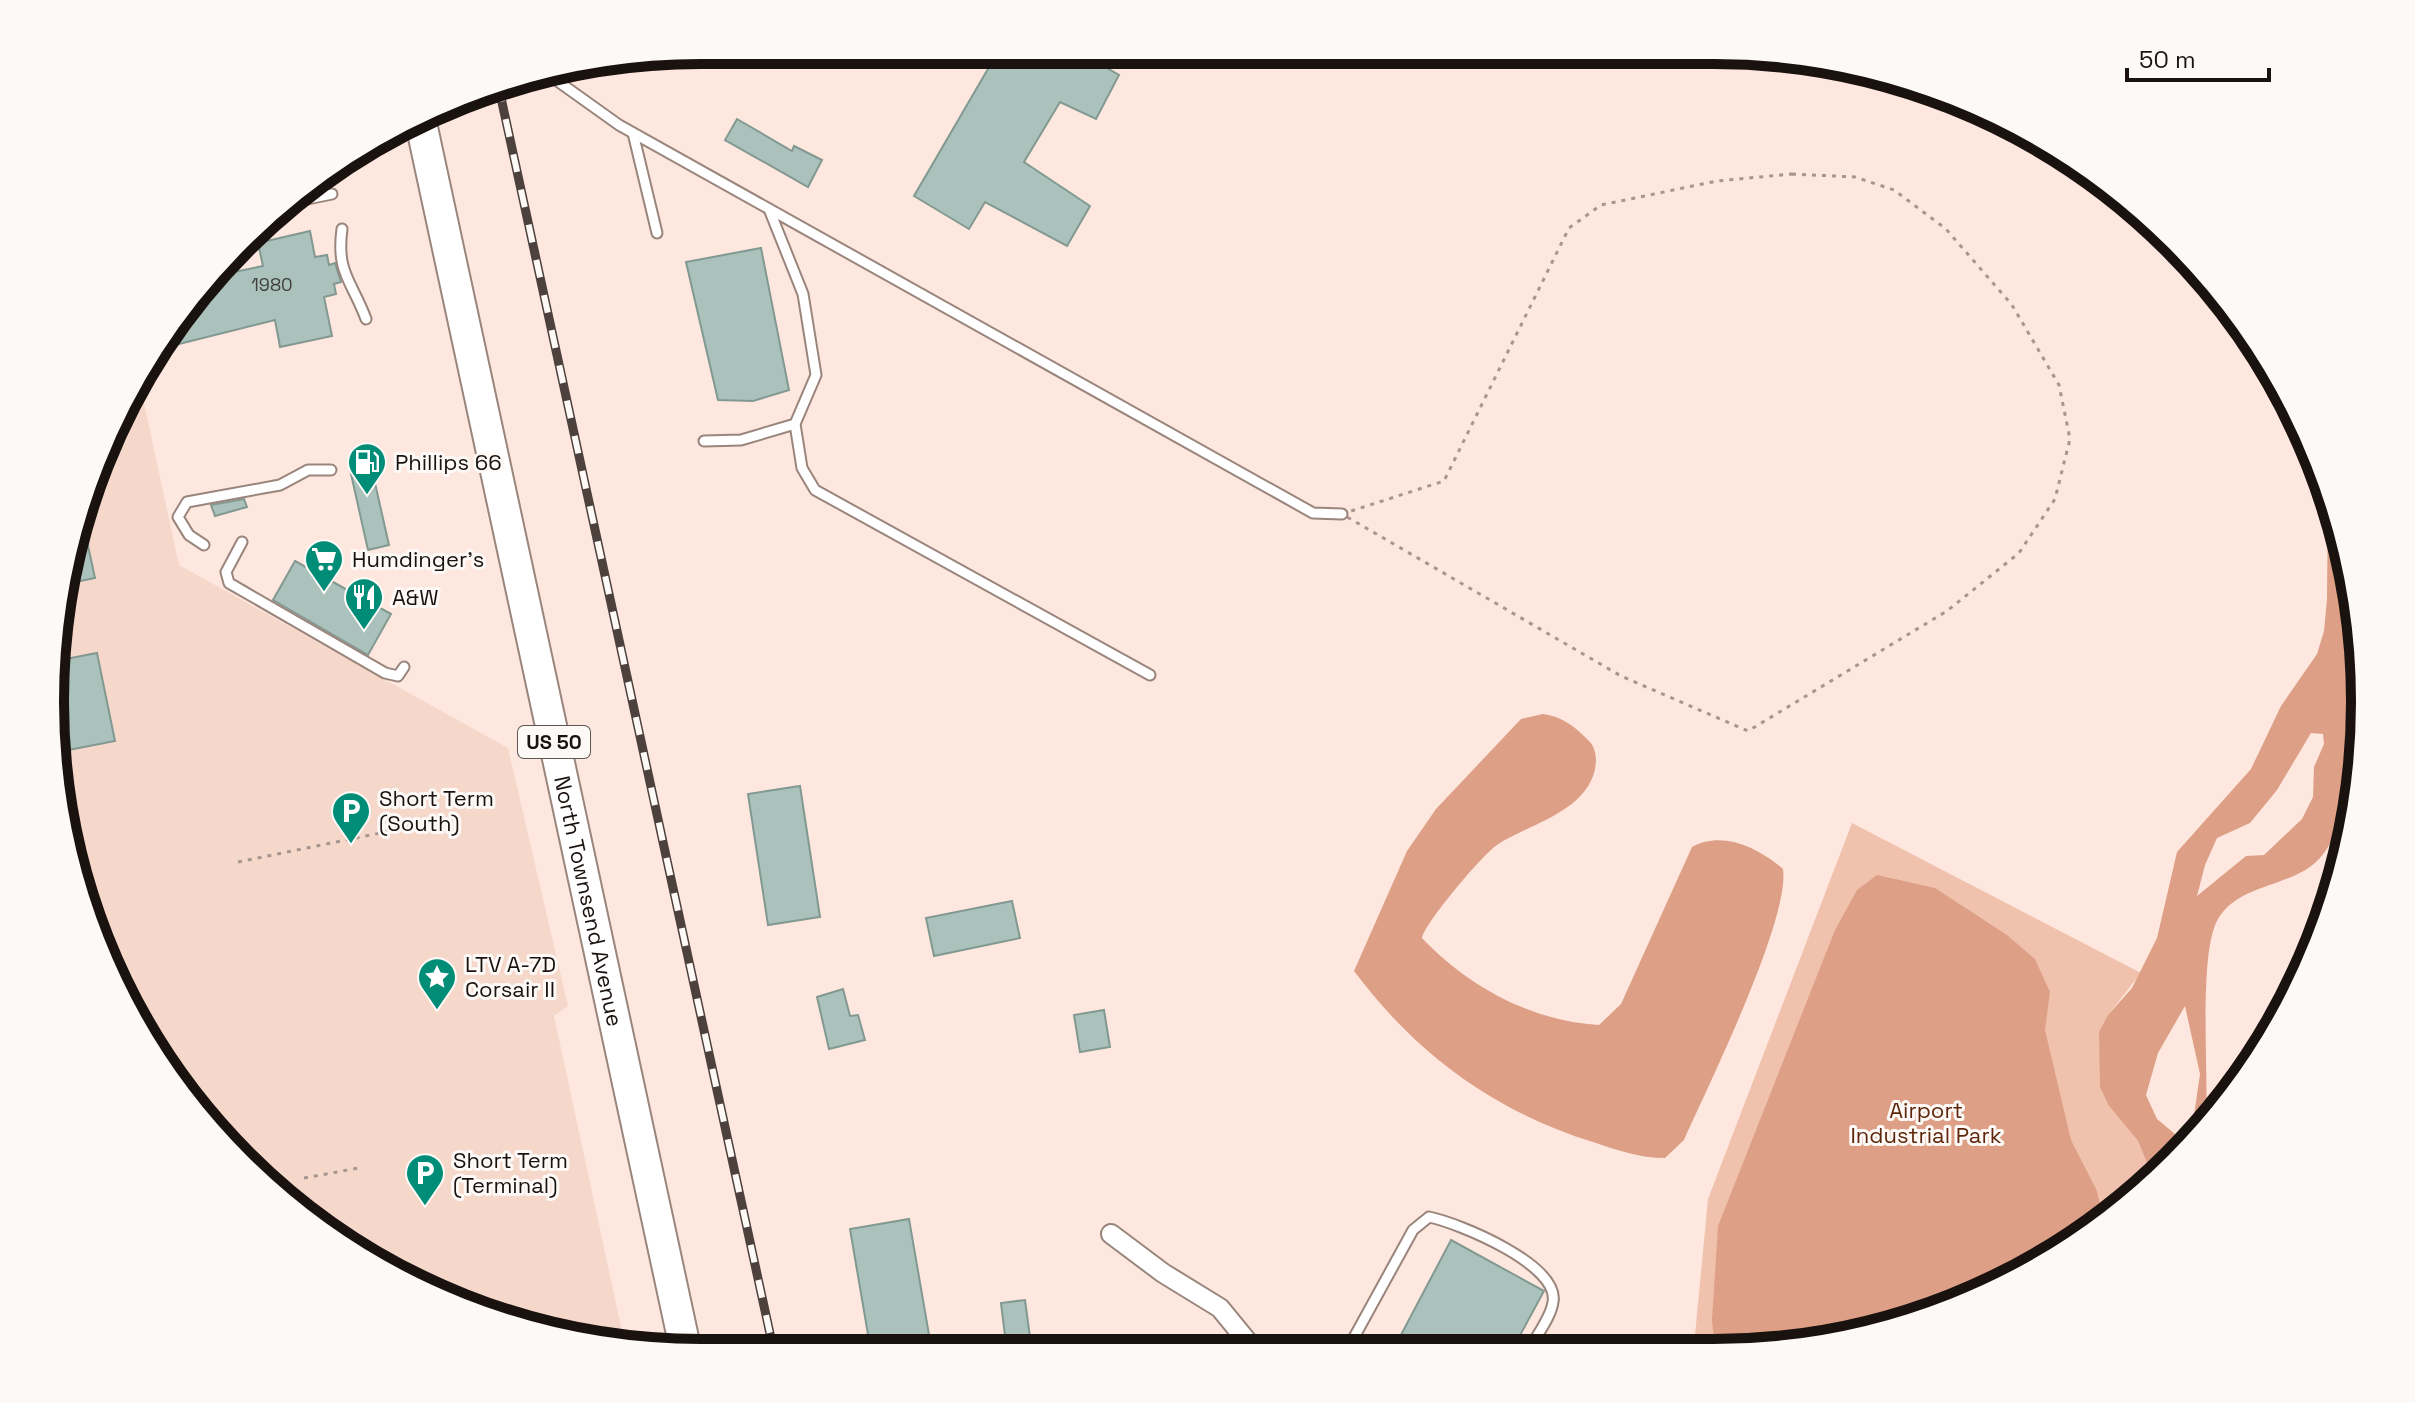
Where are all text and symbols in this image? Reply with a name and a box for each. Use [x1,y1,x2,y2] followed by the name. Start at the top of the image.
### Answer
[2127,32,2269,82] scale bar
[2139,44,2196,75] text: 50 m
[251,273,293,296] house number: 1980
[346,441,388,496] fuel station icon: Phillips 66
[395,448,502,476] place label: Phillips 66
[303,538,345,593] supermarket icon: Humdinger's
[352,545,484,573] place label: Humdinger's
[343,576,385,631] restaurant icon: A&W
[392,583,438,611] place label: A&W
[518,726,590,758] road number: US 50
[548,773,629,1029] street label: North Townsend Avenue
[379,784,494,837] place label: Short Term (South)
[330,790,372,845] parking icon: Short Term (South)
[465,950,556,1003] place label: LTV A-7D Corsair II
[416,956,458,1011] place icon: LTV A-7D Corsair II
[1850,1096,2002,1149] park label: Airport Industrial Park
[453,1146,568,1199] place label: Short Term (Terminal)
[404,1152,446,1207] parking icon: Short Term (Terminal)

